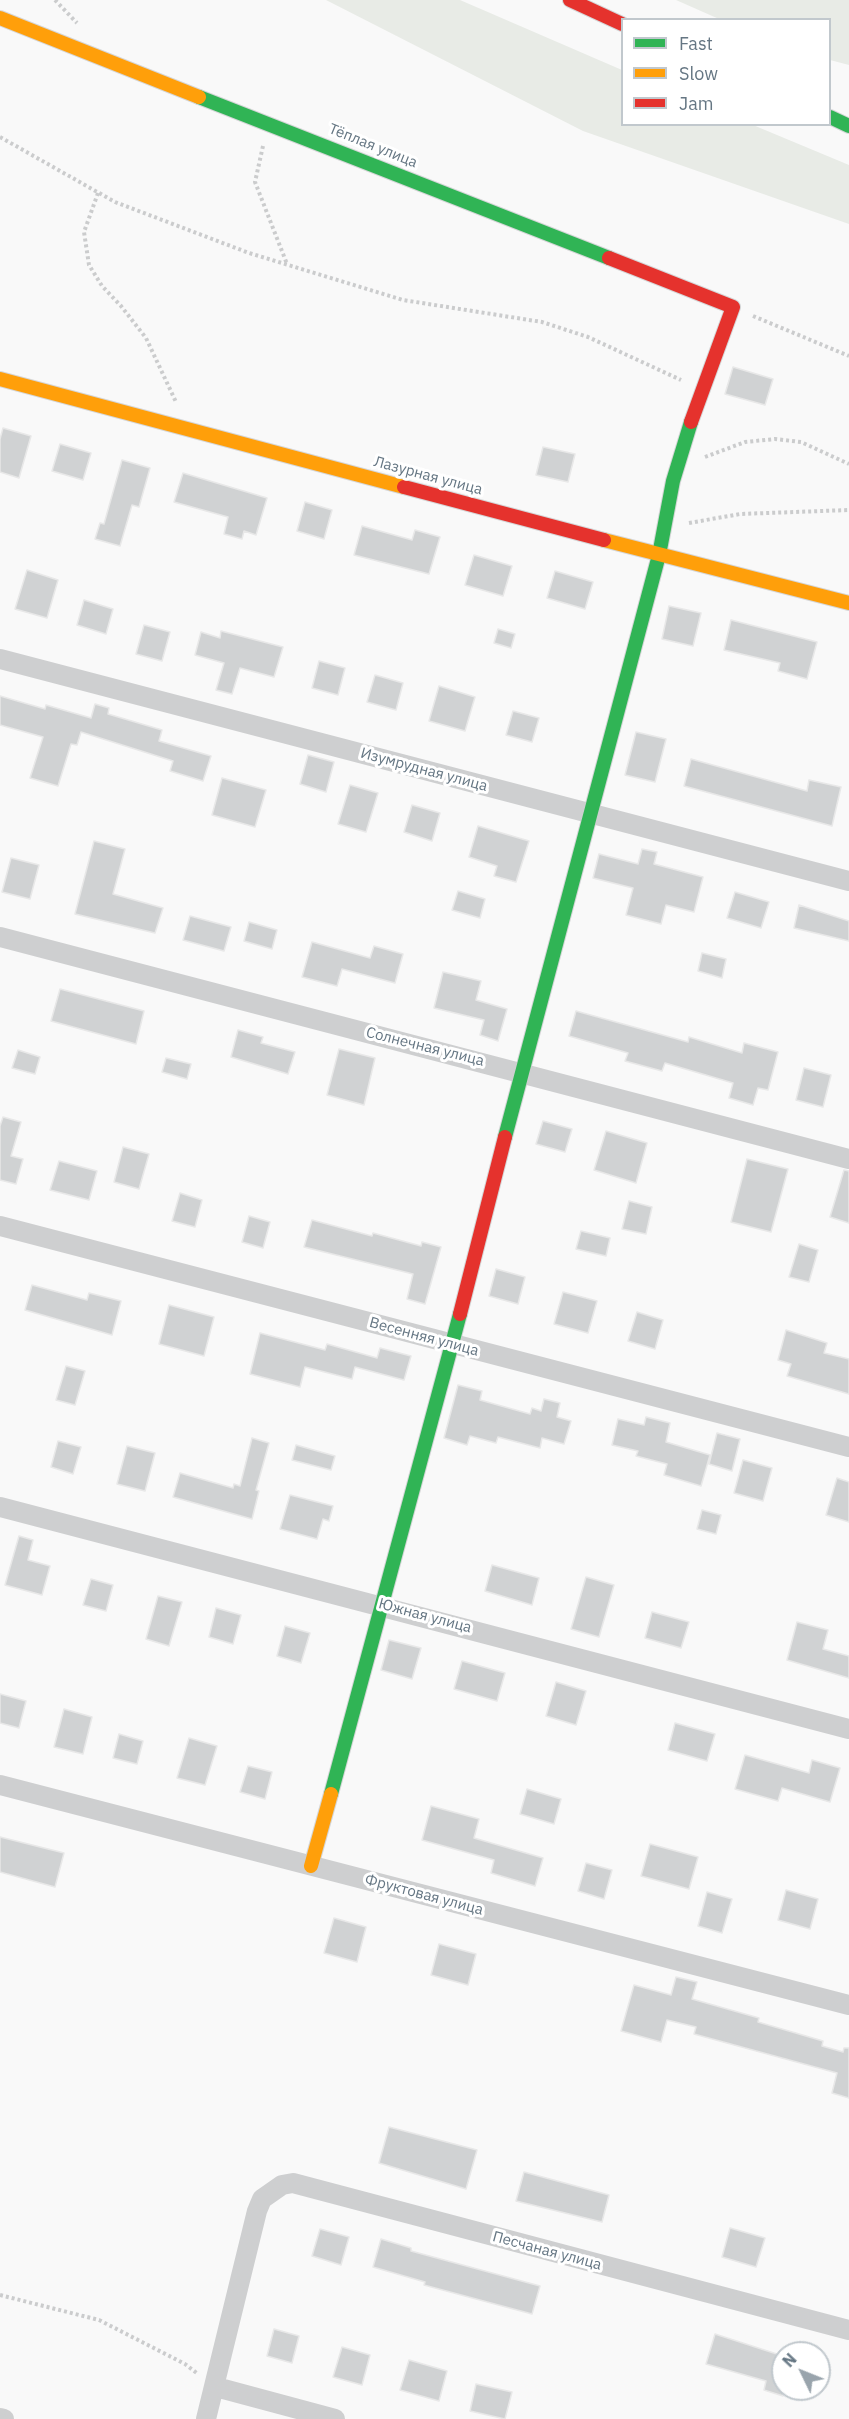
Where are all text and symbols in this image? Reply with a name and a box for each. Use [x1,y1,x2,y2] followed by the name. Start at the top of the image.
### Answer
[621,18,831,126] legend
[679,32,713,55] text: Fast
[679,62,718,85] text: Slow
[679,92,714,115] text: Jam
[326,120,420,172] street label: Тёплая улица
[372,453,484,499] street label: Лазурная улица
[359,744,489,796] street label: Изумрудная улица
[364,1024,486,1070] street label: Солнечная улица
[367,1314,481,1360] street label: Весенняя улица
[376,1595,474,1637] street label: Южная улица
[363,1871,485,1919] street label: Фруктовая улица
[490,2228,604,2274] street label: Песчаная улица
[771,2341,831,2401] north arrow
[778,2349,801,2371] text: N

